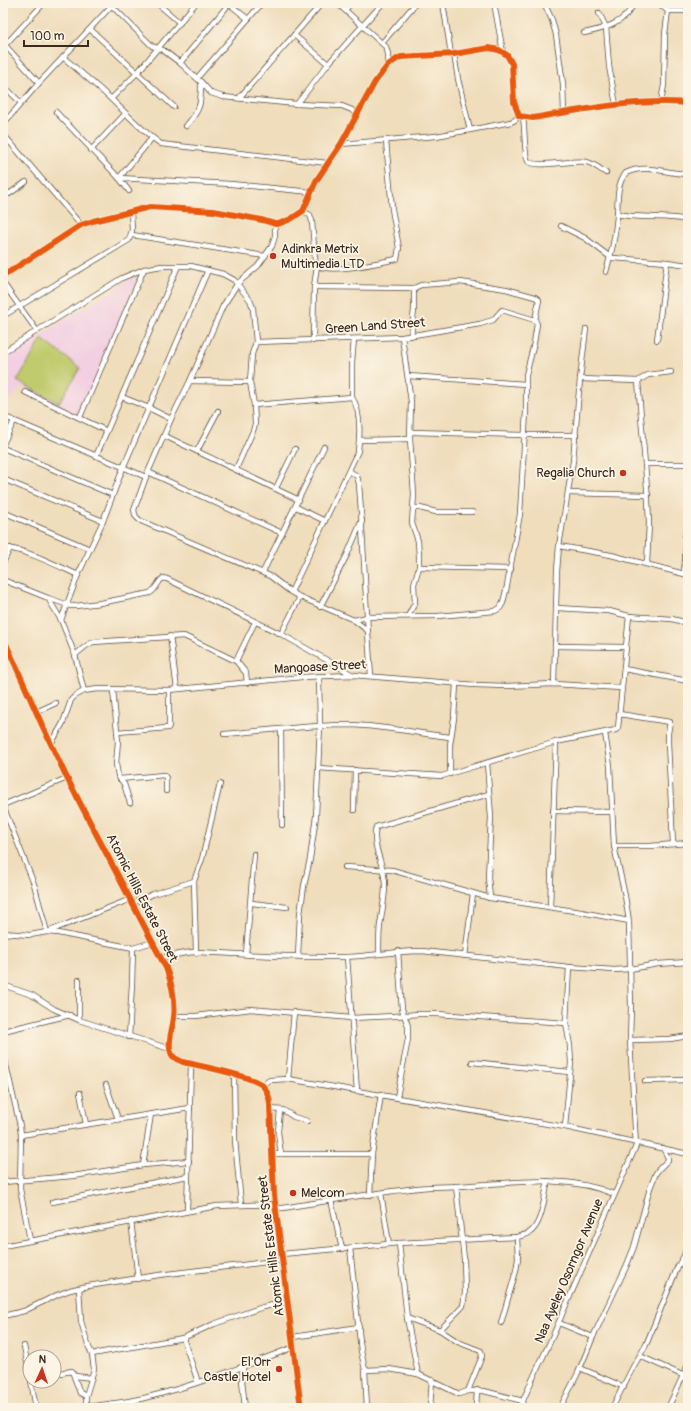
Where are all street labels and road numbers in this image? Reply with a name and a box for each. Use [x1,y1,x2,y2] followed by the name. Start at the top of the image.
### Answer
[324,314,426,337] street label: Green Land Street
[274,657,367,677] street label: Mangoase Street
[103,831,182,966] street label: Atomic Hills Estate Street
[254,1174,288,1318] street label: Atomic Hills Estate Street
[531,1196,607,1346] street label: Naa Ayeley Osorngor Avenue

